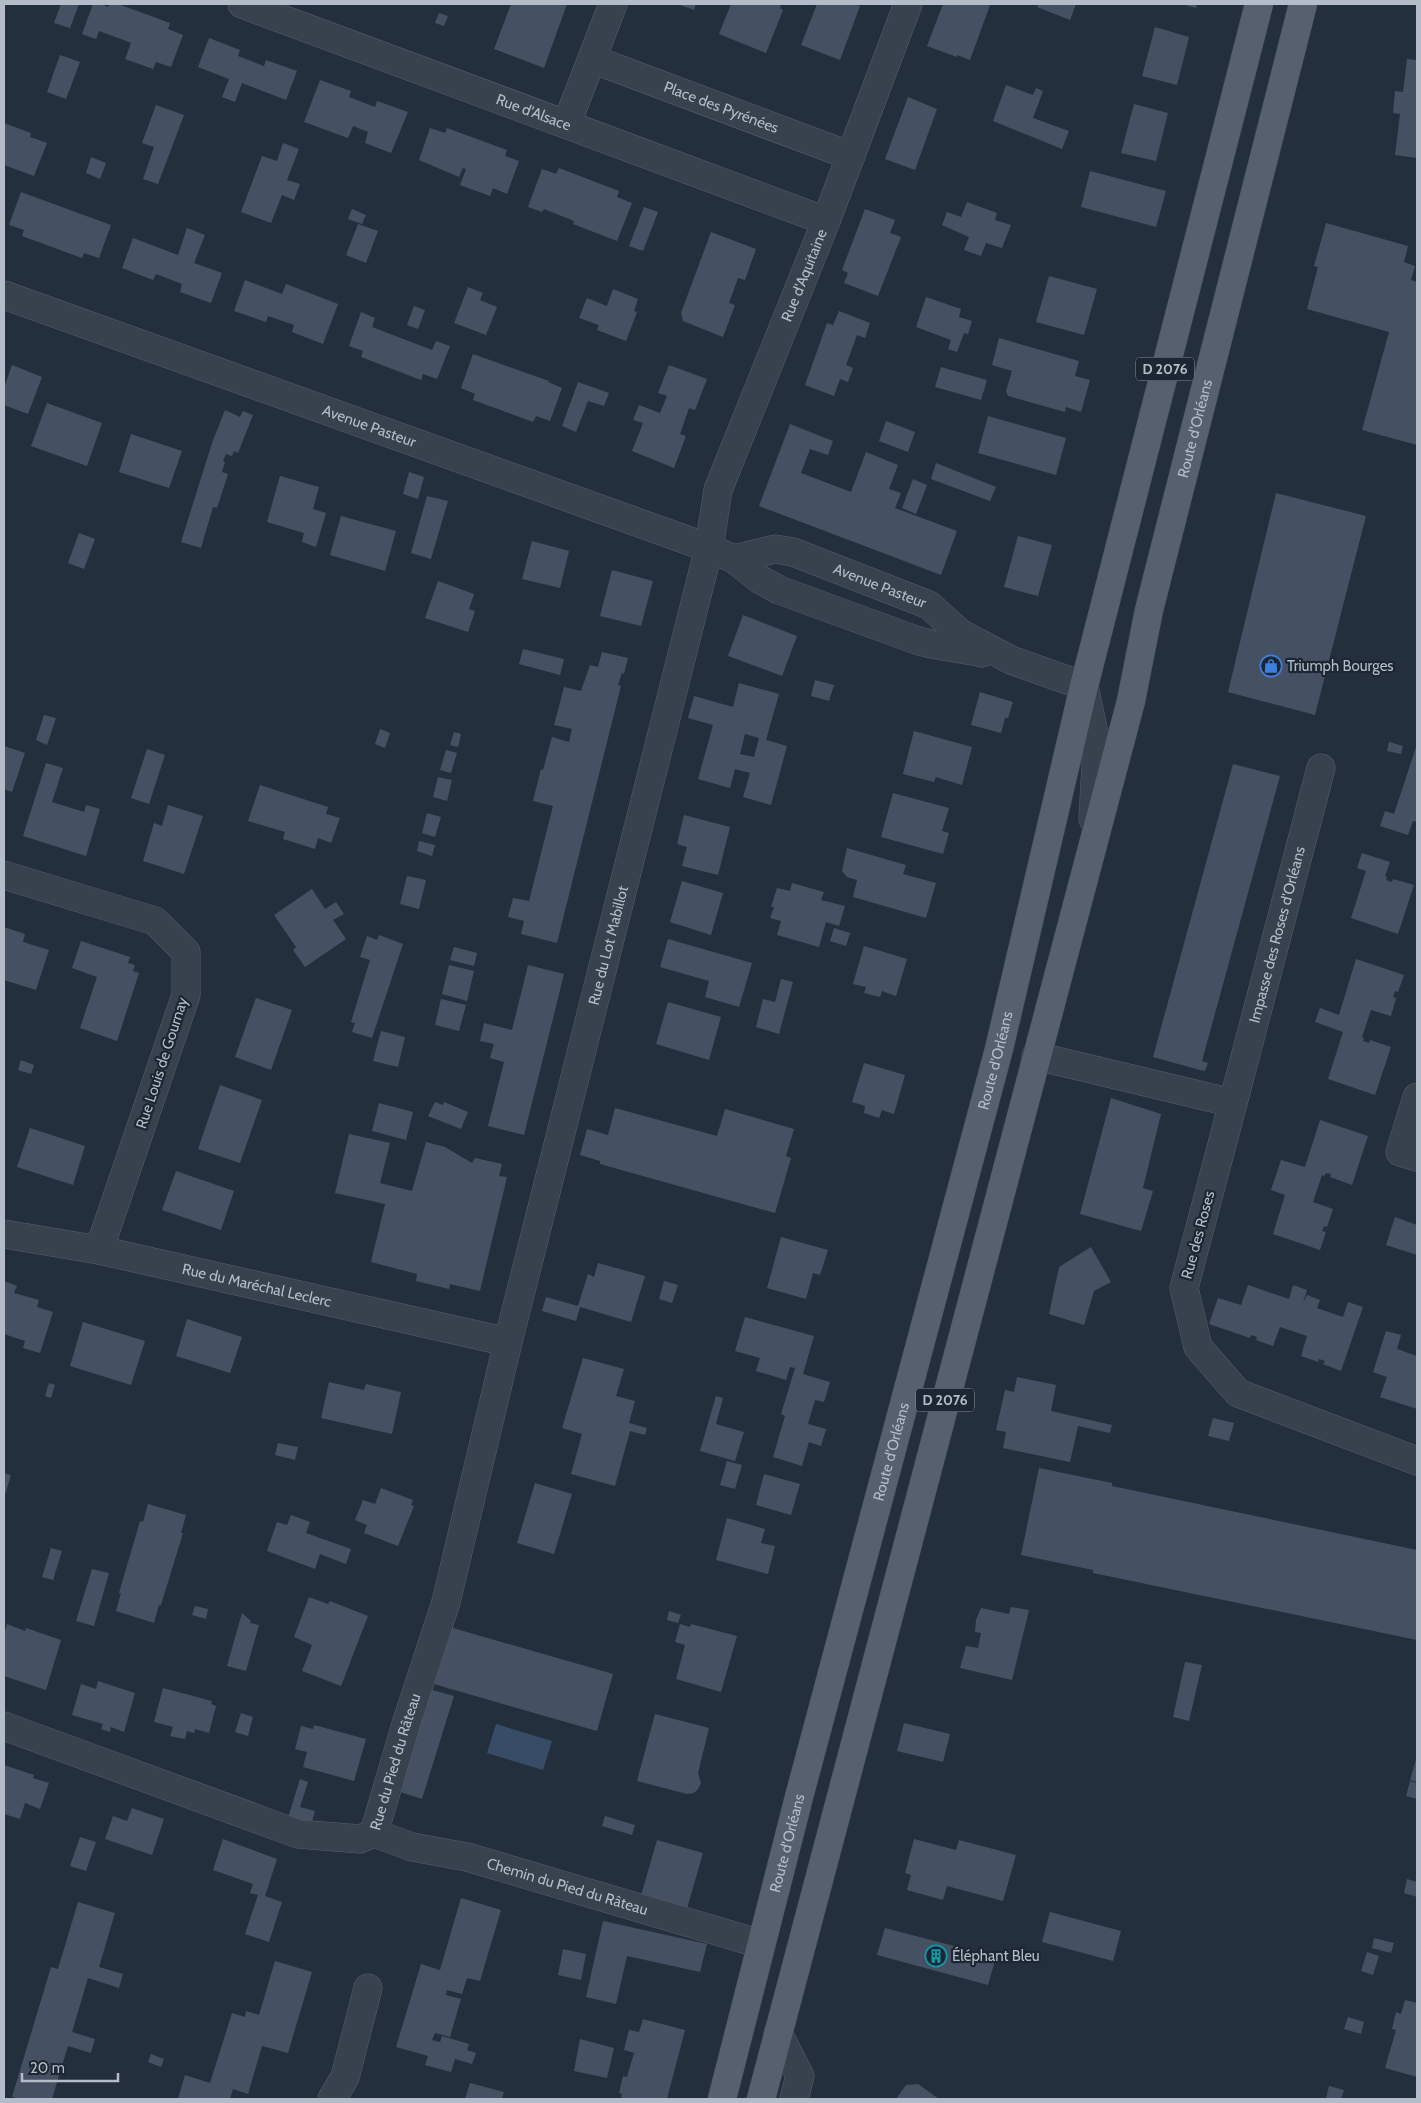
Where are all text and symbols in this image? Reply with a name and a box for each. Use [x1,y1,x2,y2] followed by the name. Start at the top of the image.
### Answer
[661,78,781,137] street label: Place des Pyrénées
[494,90,574,135] street label: Rue d'Alsace
[778,226,831,324] street label: Rue d'Aquitaine
[1136,358,1194,380] road number: D 2076
[1174,377,1216,480] street label: Route d'Orléans
[320,401,419,451] street label: Avenue Pasteur
[831,560,929,612] street label: Avenue Pasteur
[1259,654,1283,678] shop icon: Triumph Bourges
[1287,657,1394,675] place label: Triumph Bourges
[1245,844,1309,1025] street label: Impasse des Roses d'Orléans
[585,884,632,1007] street label: Rue du Lot Mabillot
[132,995,192,1131] street label: Rue Louis de Gournay
[974,1009,1017,1112] street label: Route d'Orléans
[1178,1189,1218,1281] street label: Rue des Roses
[180,1260,333,1311] street label: Rue du Maréchal Leclerc
[916,1388,974,1412] road number: D 2076
[870,1401,913,1503] street label: Route d'Orléans
[366,1691,424,1832] street label: Rue du Pied du Râteau
[766,1792,808,1894] street label: Route d'Orléans
[485,1854,650,1919] street label: Chemin du Pied du Râteau
[924,1944,948,1968] building icon: Éléphant Bleu
[952,1946,1040,1965] place label: Éléphant Bleu
[22,2050,119,2082] scale bar
[30,2059,65,2077] text: 20 m

